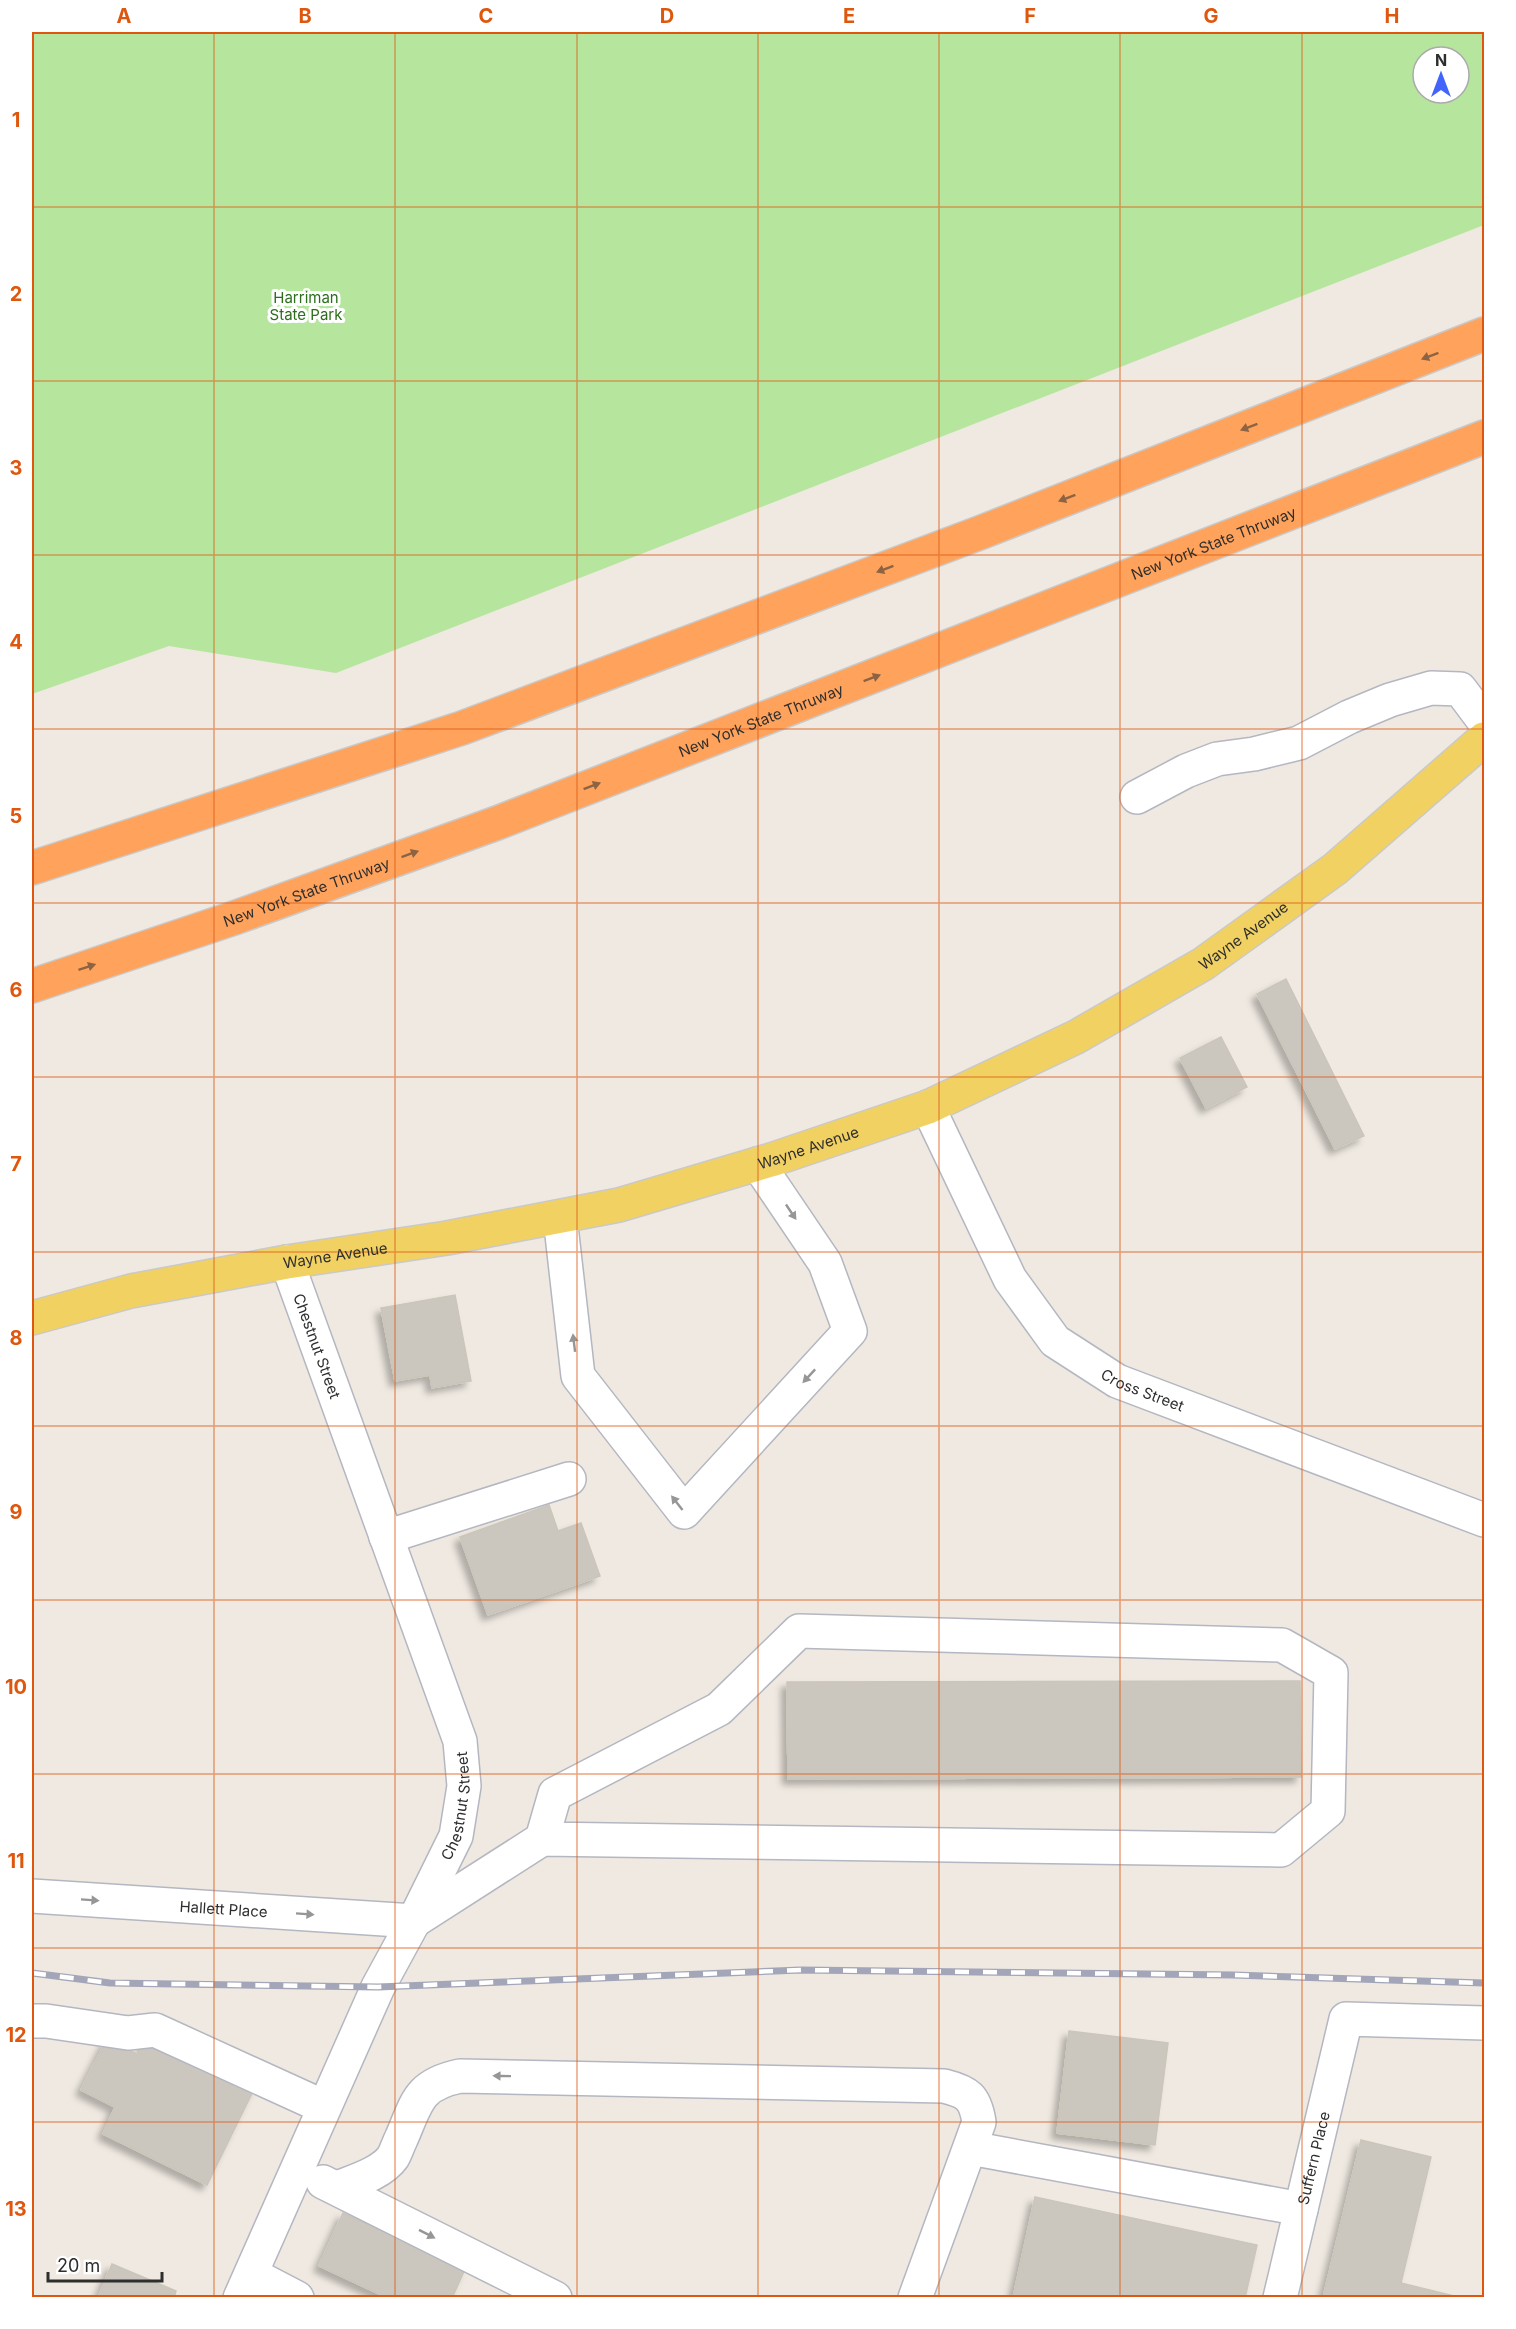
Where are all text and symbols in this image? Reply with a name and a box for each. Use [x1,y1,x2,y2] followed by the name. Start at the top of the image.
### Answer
[117,4,132,28] text: A
[298,4,312,28] text: B
[479,4,493,28] text: C
[660,4,674,28] text: D
[843,4,855,28] text: E
[1024,4,1036,28] text: F
[1203,4,1219,28] text: G
[1385,4,1399,28] text: H
[1411,45,1471,105] north arrow
[1435,50,1447,70] text: N
[12,108,20,132] text: 1
[10,282,22,306] text: 2
[270,288,343,324] park label: Harriman State Park
[1421,352,1439,361] one-way arrow
[1239,422,1257,432] one-way arrow
[10,456,22,480] text: 3
[1058,494,1076,504] one-way arrow
[1128,502,1299,584] street label: New York State Thruway
[876,565,894,574] one-way arrow
[9,630,23,654] text: 4
[863,672,881,682] one-way arrow
[676,679,846,761] street label: New York State Thruway
[584,781,602,791] one-way arrow
[10,804,22,828] text: 5
[401,849,419,859] one-way arrow
[221,853,393,930] street label: New York State Thruway
[1195,897,1291,974] street label: Wayne Avenue
[78,962,96,972] one-way arrow
[10,978,23,1002] text: 6
[755,1122,861,1173] street label: Wayne Avenue
[10,1152,22,1176] text: 7
[785,1204,797,1220] one-way arrow
[282,1238,389,1272] street label: Wayne Avenue
[289,1291,345,1401] street label: Chestnut Street
[9,1326,23,1350] text: 8
[569,1333,579,1352] one-way arrow
[1098,1364,1187,1415] street label: Cross Street
[802,1369,816,1383] one-way arrow
[671,1495,684,1511] one-way arrow
[10,1500,23,1524] text: 9
[5,1675,27,1699] text: 10
[436,1751,474,1863] street label: Chestnut Street
[7,1849,25,1873] text: 11
[80,1896,99,1905] one-way arrow
[179,1896,268,1921] street label: Hallett Place
[296,1909,315,1919] one-way arrow
[5,2023,27,2047] text: 12
[492,2071,511,2081] one-way arrow
[1293,2109,1333,2206] street label: Suffern Place
[5,2197,27,2221] text: 13
[418,2229,435,2238] one-way arrow
[48,2245,162,2283] scale bar
[57,2255,100,2276] text: 20 m

